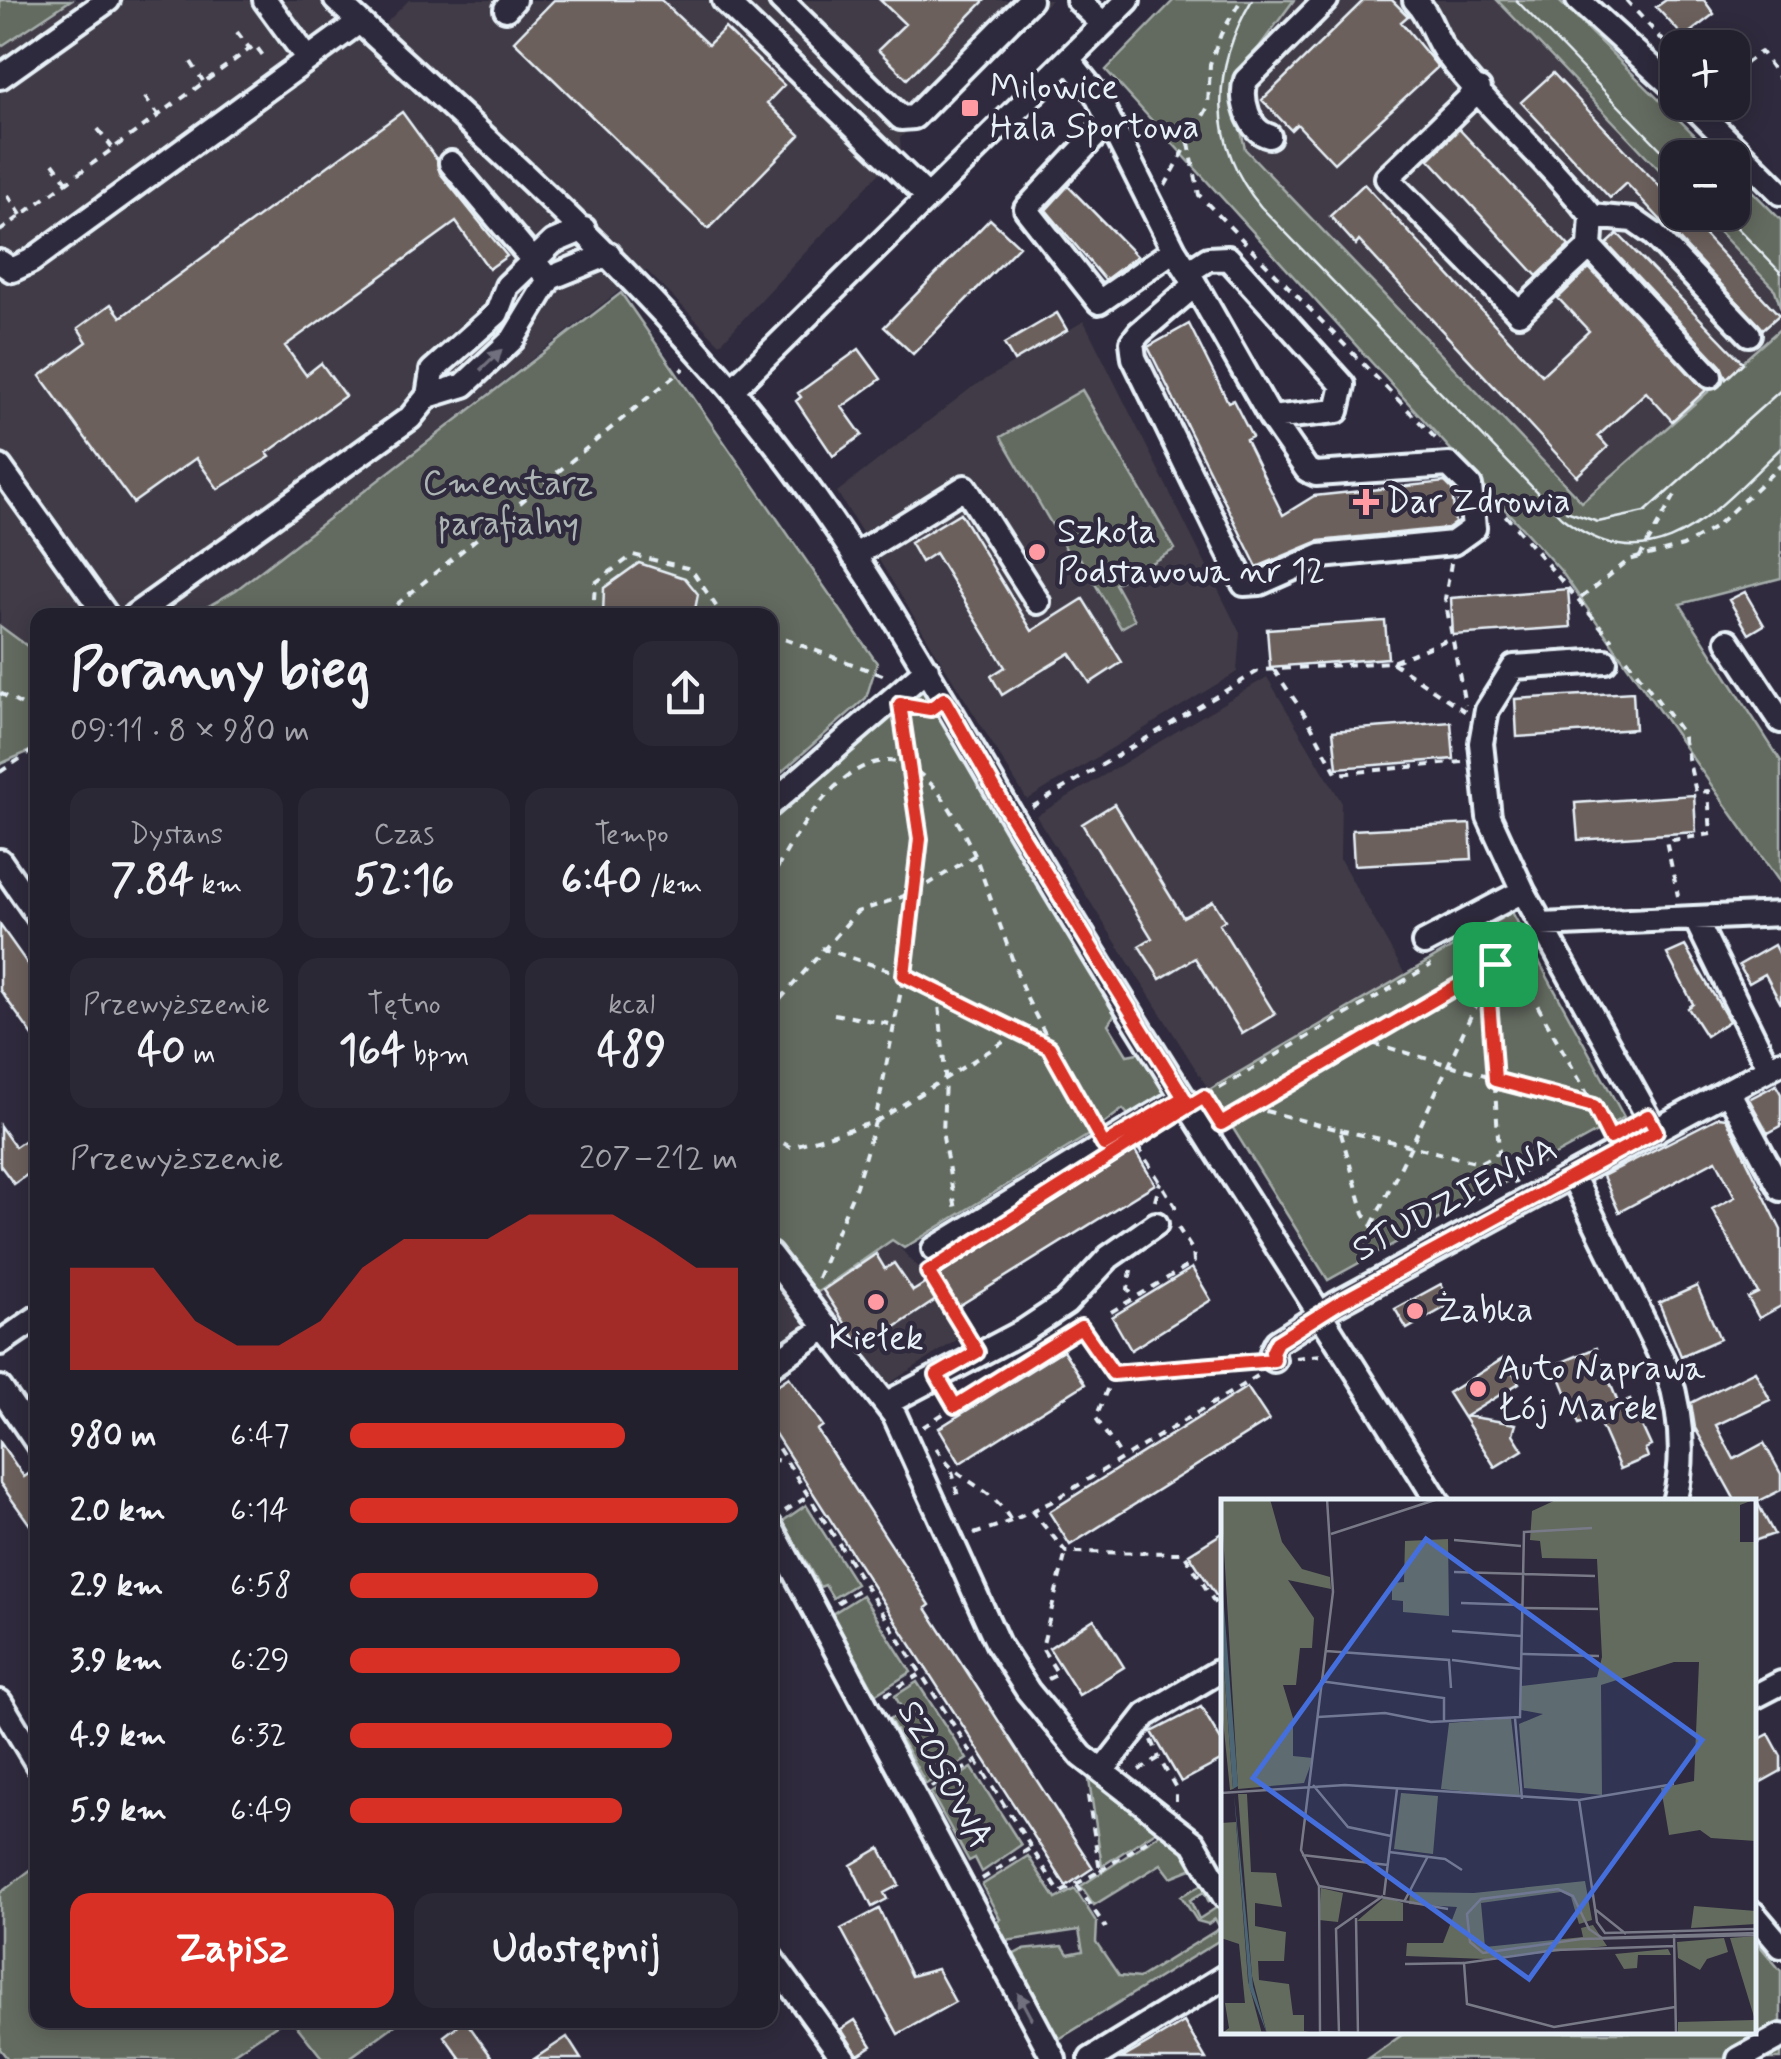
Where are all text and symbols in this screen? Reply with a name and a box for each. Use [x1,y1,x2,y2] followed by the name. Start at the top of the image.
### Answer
[1660,30,1750,230] map controls
[1660,30,1750,120] button: +
[990,65,1199,151] place label: Milowice Hala Sportowa
[959,97,981,119] marker: Milowice Hala Sportowa
[1660,140,1750,230] button: −
[478,349,502,372] one-way arrow
[422,461,594,547] park label: Cmentarz parafialny
[1386,479,1571,525] place label: Dar Zdrowia
[1355,491,1377,513] marker: Dar Zdrowia
[1057,509,1325,595] place label: Szkoła Podstawowa nr 12
[1026,541,1048,563] marker: Szkoła Podstawowa nr 12
[70,636,370,708] text: Poranny bieg
[633,641,738,746] button: share
[70,710,310,752] text: 09:11 · 8 × 980 m
[130,817,223,854] text: Dystans
[374,817,434,854] text: Czas
[595,817,669,854] text: Tempo
[110,854,194,909] text: 7.84
[354,854,454,909] text: 52:16
[561,854,642,909] text: 6:40
[194,867,242,904] text: km
[642,867,703,904] text: /km
[1453,922,1538,1007] pin
[1468,937,1523,992] icon: arrive
[83,987,270,1024] text: Przewyższenie
[367,987,441,1024] text: Tętno
[608,987,655,1024] text: kcal
[137,1024,186,1079] text: 40
[339,1024,405,1079] text: 164
[597,1024,666,1079] text: 489
[186,1037,215,1074] text: m
[405,1037,469,1074] text: bpm
[1345,1127,1565,1273] street label: STUDZIENNA
[70,1138,283,1180] text: Przewyższenie
[579,1138,738,1180] text: 207–212 m
[1435,1288,1533,1334] place label: Żabka
[865,1291,887,1313] marker: Kiełek
[1404,1300,1426,1322] marker: Żabka
[828,1316,924,1362] place label: Kiełek
[1498,1346,1706,1432] place label: Auto Naprawa Łój Marek
[1467,1378,1489,1400] marker: Auto Naprawa Łój Marek
[70,1415,157,1457] text: 980 m
[230,1415,290,1457] text: 6:47
[70,1490,166,1532] text: 2.0 km
[230,1490,289,1532] text: 6:14
[1221,1499,1756,2034] inset map
[70,1565,163,1607] text: 2.9 km
[230,1565,292,1607] text: 6:58
[70,1640,162,1682] text: 3.9 km
[230,1640,290,1682] text: 6:29
[886,1693,1002,1857] street label: SZOSOWA
[70,1715,166,1757] text: 4.9 km
[230,1715,286,1757] text: 6:32
[70,1790,167,1832] text: 5.9 km
[230,1790,293,1832] text: 6:49
[70,1893,394,2008] button: Zapisz
[414,1893,738,2008] button: Udostępnij
[1017,1991,1034,2020] one-way arrow

